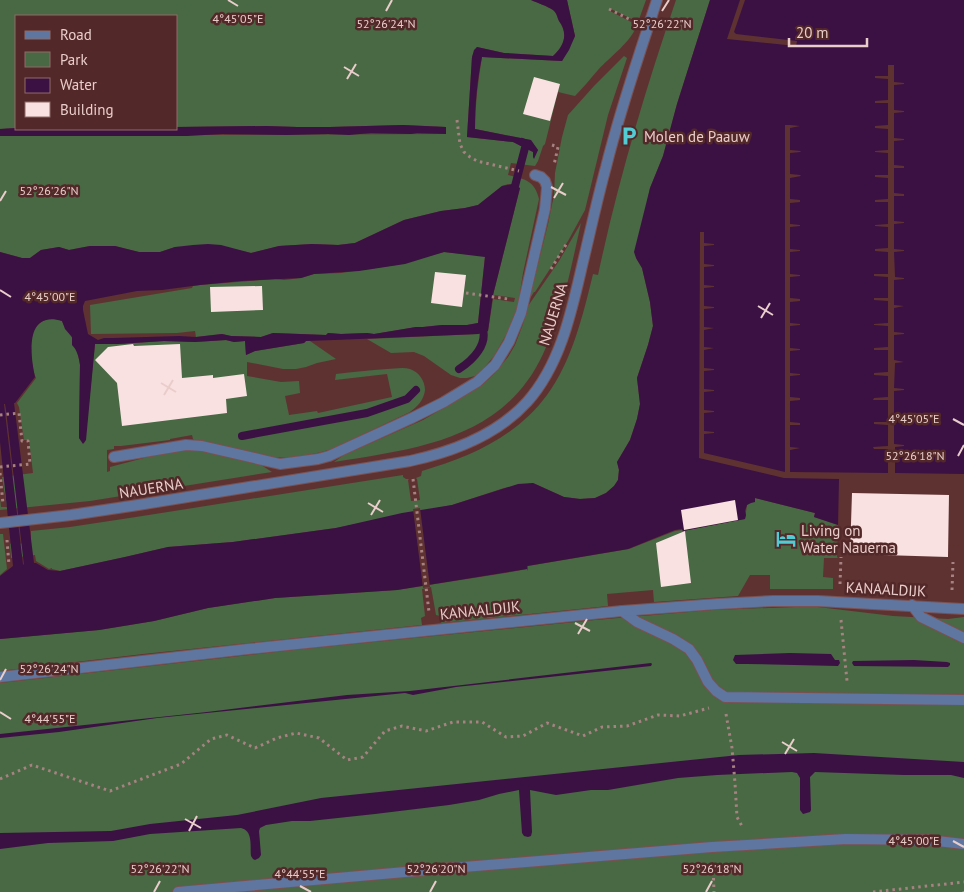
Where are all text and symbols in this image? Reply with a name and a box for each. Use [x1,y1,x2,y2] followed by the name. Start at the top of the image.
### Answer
[213,11,263,26] text: 4°45'05"E
[15,15,178,130] legend
[789,15,866,47] scale bar
[356,16,416,31] text: 52°26'24"N
[632,16,692,31] text: 52°26'22"N
[796,23,829,42] text: 20 m
[60,25,92,44] text: Road
[60,50,88,69] text: Park
[60,75,97,94] text: Water
[60,100,114,119] text: Building
[618,125,640,147] parking icon: Molen de Paauw
[644,127,750,146] place label: Molen de Paauw
[19,183,79,198] text: 52°26'26"N
[534,280,572,348] street label: NAUERNA
[25,289,75,304] text: 4°45'00"E
[889,411,939,426] text: 4°45'05"E
[885,448,945,463] text: 52°26'18"N
[118,474,185,502] street label: NAUERNA
[801,521,896,557] place label: Living on Water Nauerna
[775,528,797,550] hotel icon: Living on Water Nauerna
[845,577,927,601] street label: KANAALDIJK
[439,596,521,624] street label: KANAALDIJK
[19,661,79,676] text: 52°26'24"N
[25,711,75,726] text: 4°44'55"E
[889,833,939,848] text: 4°45'00"E
[130,861,190,876] text: 52°26'22"N
[406,861,466,876] text: 52°26'20"N
[682,861,742,876] text: 52°26'18"N
[275,866,325,881] text: 4°44'55"E

